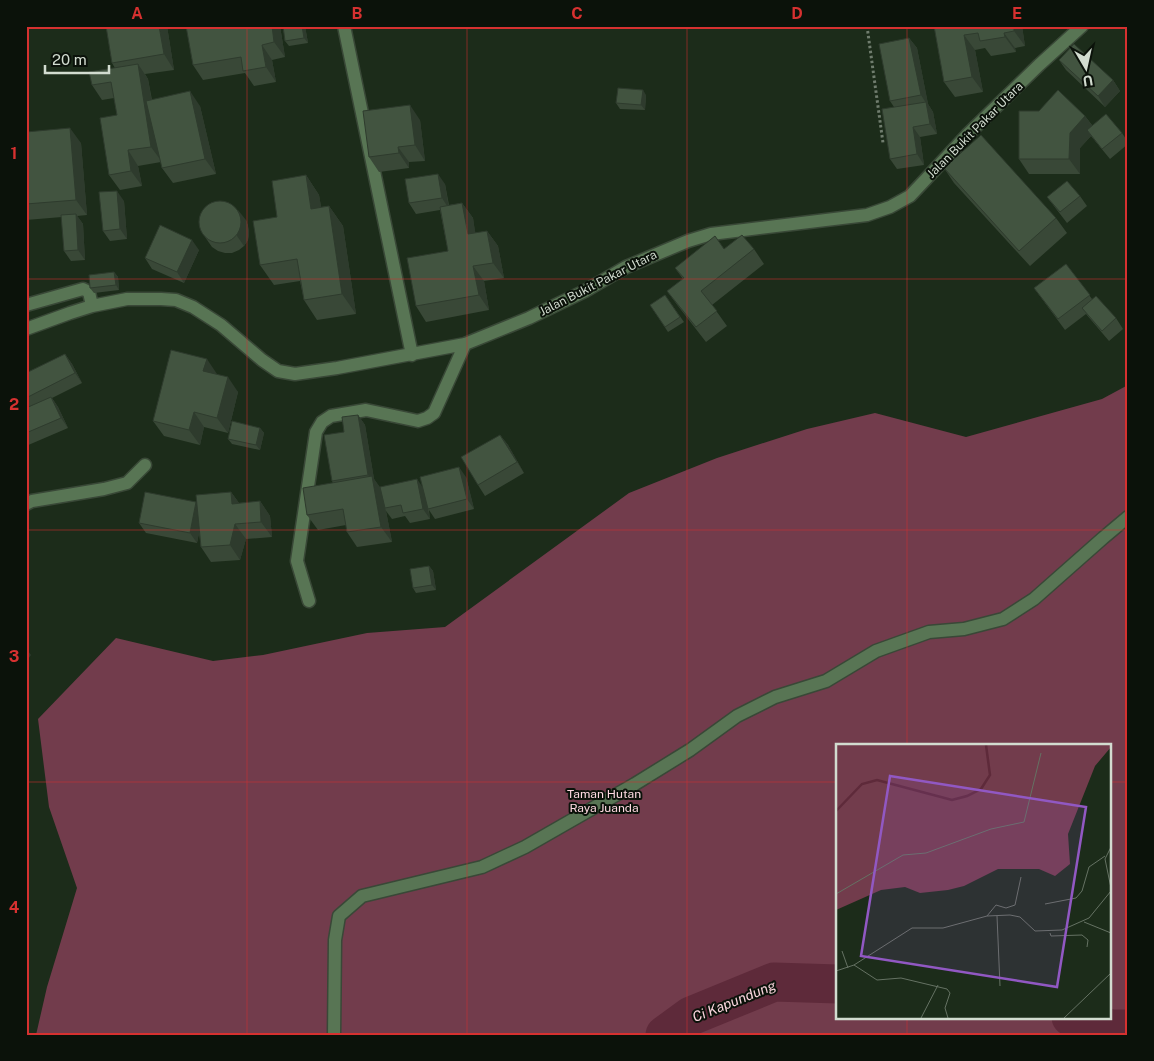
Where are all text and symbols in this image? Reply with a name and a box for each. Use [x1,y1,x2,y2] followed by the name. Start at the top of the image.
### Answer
[131,4,143,23] text: A
[352,4,363,23] text: B
[571,4,583,23] text: C
[791,4,803,23] text: D
[1012,4,1022,23] text: E
[45,42,109,74] scale bar
[1062,42,1112,92] north arrow
[52,51,87,68] text: 20 m
[1082,72,1094,90] text: U
[924,79,1026,181] street label: Jalan Bukit Pakar Utara
[11,144,17,163] text: 1
[537,247,659,319] street label: Jalan Bukit Pakar Utara
[9,395,19,414] text: 2
[9,647,19,666] text: 3
[836,744,1112,1018] inset map
[567,787,641,815] park label: Taman Hutan Raya Juanda
[9,898,20,917] text: 4
[690,977,779,1025] water label: Ci Kapundung

